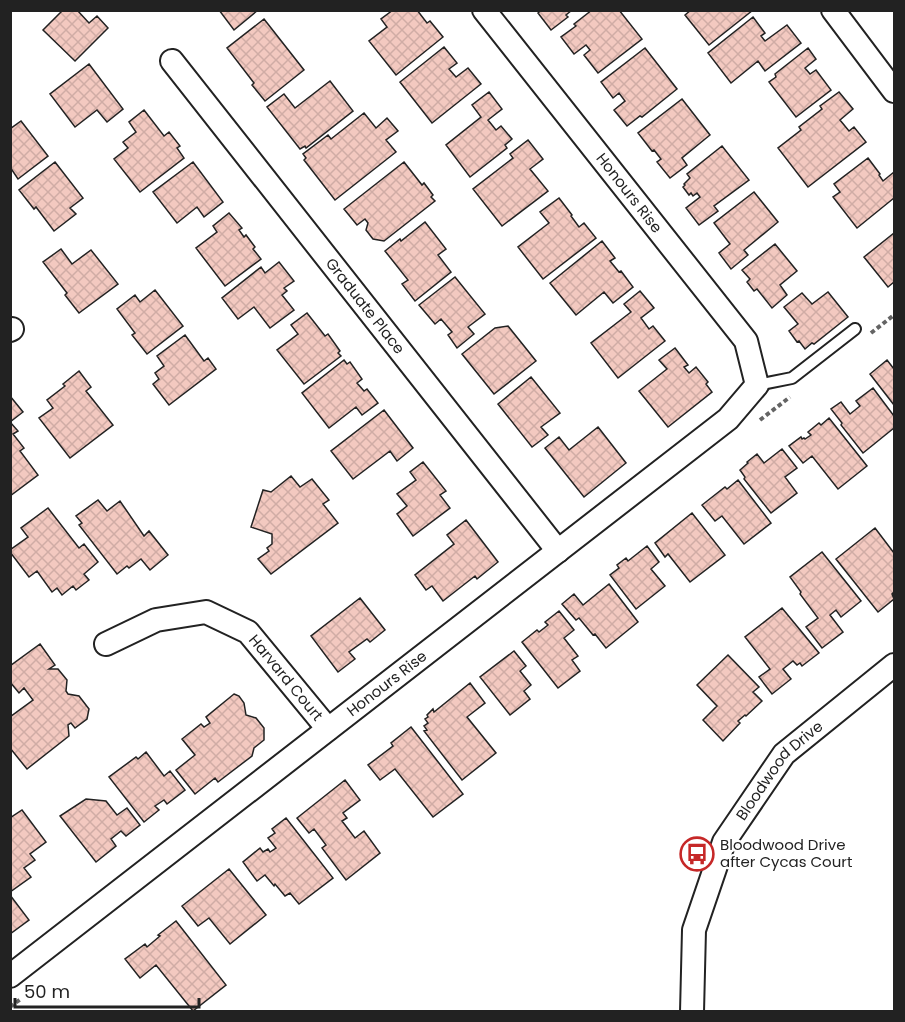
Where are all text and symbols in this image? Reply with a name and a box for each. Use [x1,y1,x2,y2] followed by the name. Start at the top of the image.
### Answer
[592,148,667,237] street label: Honours Rise
[321,253,410,358] street label: Graduate Place
[244,630,328,725] street label: Harvard Court
[342,645,431,721] street label: Honours Rise
[731,716,827,824] street label: Bloodwood Drive
[720,834,852,872] place label: Bloodwood Drive after Cycas Court
[679,836,715,872] bus stop icon: Bloodwood Drive after Cycas Court
[15,971,200,1009] scale bar
[24,979,70,1004] text: 50 m

